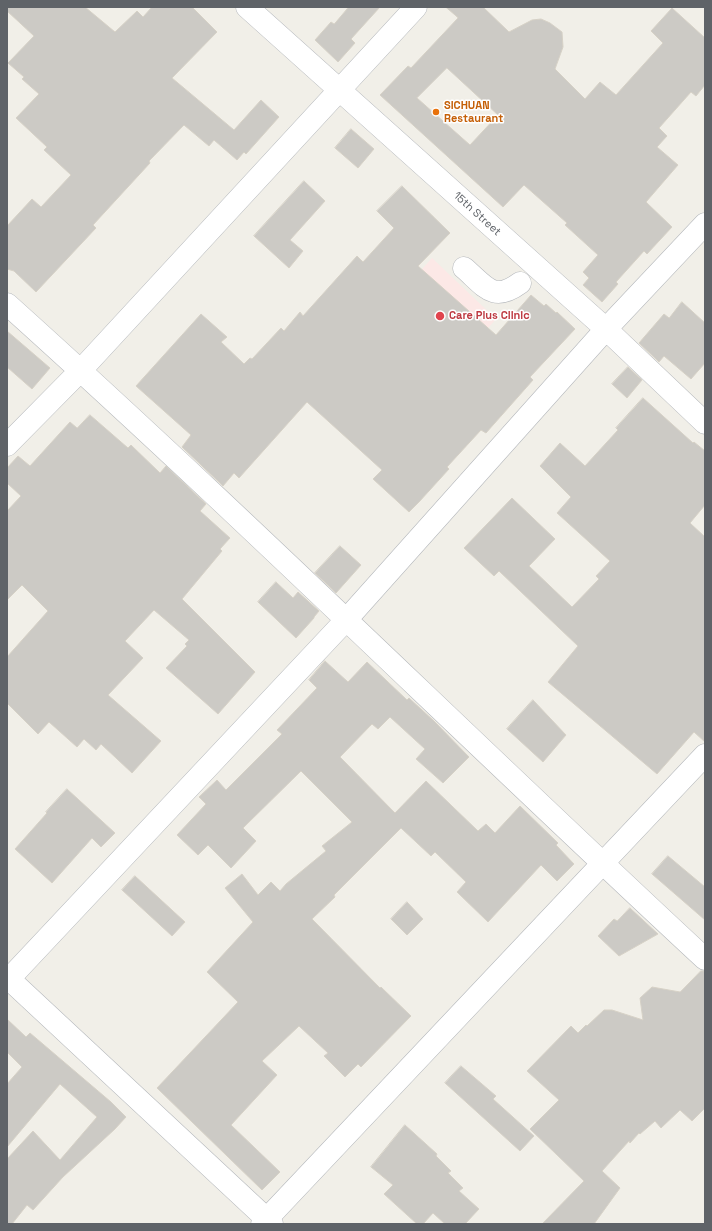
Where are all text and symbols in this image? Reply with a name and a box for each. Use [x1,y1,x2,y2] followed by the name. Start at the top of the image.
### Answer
[444,99,503,125] place label: SICHUAN Restaurant
[431,107,441,117] marker: SICHUAN Restaurant
[450,189,504,239] street label: 15th Street
[449,309,530,323] place label: Care Plus Clinic
[434,310,446,322] marker: Care Plus Clinic

